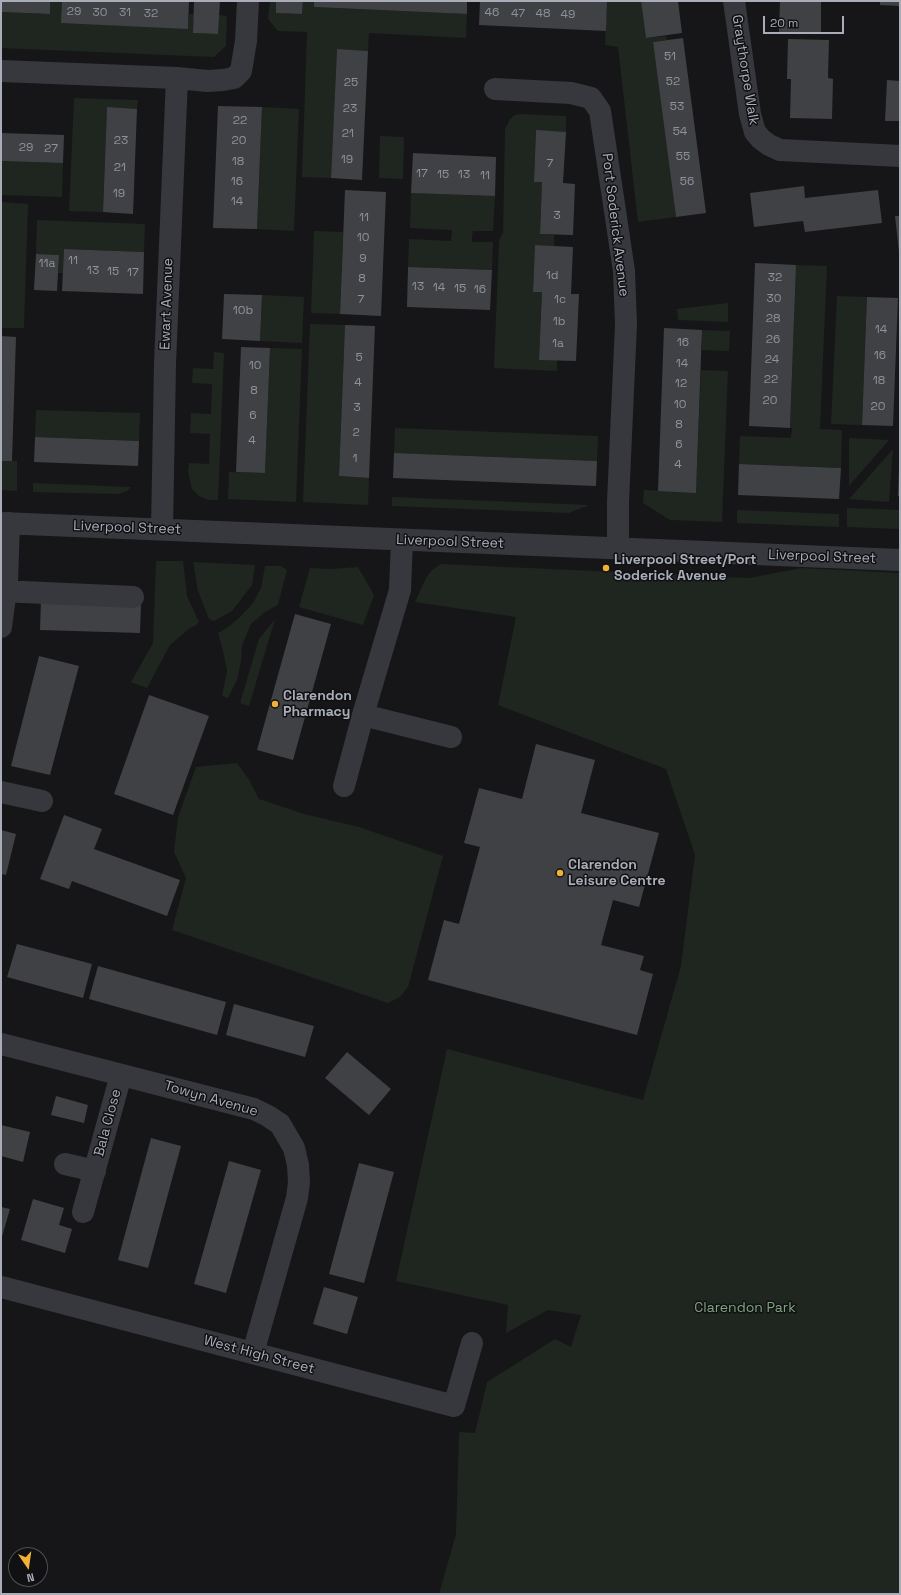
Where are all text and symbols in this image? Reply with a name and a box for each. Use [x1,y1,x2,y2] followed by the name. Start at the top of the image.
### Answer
[67,5,81,19] house number: 29
[93,6,107,20] house number: 30
[119,6,131,20] house number: 31
[485,6,499,20] house number: 46
[144,7,158,21] house number: 32
[511,7,525,21] house number: 47
[536,7,550,21] house number: 48
[561,8,575,22] house number: 49
[765,8,846,34] scale bar
[728,14,762,126] street label: Graythorpe Walk
[770,15,798,31] text: 20 m
[664,50,676,64] house number: 51
[666,75,680,89] house number: 52
[344,76,358,90] house number: 25
[670,100,684,114] house number: 53
[343,102,357,116] house number: 23
[233,114,247,128] house number: 22
[673,125,687,139] house number: 54
[342,127,354,141] house number: 21
[114,134,128,148] house number: 23
[232,134,246,148] house number: 20
[19,141,33,155] house number: 29
[44,142,58,156] house number: 27
[676,150,690,164] house number: 55
[598,152,632,298] street label: Port Soderick Avenue
[341,153,353,167] house number: 19
[232,155,244,169] house number: 18
[547,157,553,171] house number: 7
[114,161,126,175] house number: 21
[416,167,428,181] house number: 17
[437,168,449,182] house number: 15
[458,168,470,182] house number: 13
[480,169,490,183] house number: 11
[231,175,243,189] house number: 16
[680,175,694,189] house number: 56
[113,187,125,201] house number: 19
[231,195,243,209] house number: 14
[553,209,561,223] house number: 3
[359,211,369,225] house number: 11
[357,231,369,245] house number: 10
[359,252,367,266] house number: 9
[68,254,78,268] house number: 11
[39,257,55,271] house number: 11a
[157,258,177,350] street label: Ewart Avenue
[87,264,99,278] house number: 13
[107,265,119,279] house number: 15
[127,266,139,280] house number: 17
[546,269,558,283] house number: 1d
[768,271,782,285] house number: 32
[358,272,366,286] house number: 8
[412,280,424,294] house number: 13
[433,281,445,295] house number: 14
[454,282,466,296] house number: 15
[474,283,486,297] house number: 16
[767,292,781,306] house number: 30
[358,293,364,307] house number: 7
[554,293,566,307] house number: 1c
[233,304,253,318] house number: 10b
[766,312,780,326] house number: 28
[553,315,565,329] house number: 1b
[875,323,887,337] house number: 14
[766,333,780,347] house number: 26
[677,336,689,350] house number: 16
[552,337,564,351] house number: 1a
[874,349,886,363] house number: 16
[355,351,363,365] house number: 5
[765,353,779,367] house number: 24
[676,357,688,371] house number: 14
[249,359,261,373] house number: 10
[764,373,778,387] house number: 22
[873,374,885,388] house number: 18
[354,376,362,390] house number: 4
[675,377,687,391] house number: 12
[250,384,258,398] house number: 8
[763,394,777,408] house number: 20
[674,398,686,412] house number: 10
[871,400,885,414] house number: 20
[353,401,361,415] house number: 3
[249,409,257,423] house number: 6
[675,418,683,432] house number: 8
[352,426,360,440] house number: 2
[248,434,256,448] house number: 4
[675,438,683,452] house number: 6
[352,452,358,466] house number: 1
[674,458,682,472] house number: 4
[73,518,181,538] street label: Liverpool Street
[396,532,504,552] street label: Liverpool Street
[768,547,876,567] street label: Liverpool Street
[614,552,756,584] place label: Liverpool Street/Port Soderick Avenue
[601,563,611,573] marker: Liverpool Street/Port Soderick Avenue
[283,688,352,720] place label: Clarendon Pharmacy
[270,699,280,709] marker: Clarendon Pharmacy
[568,857,666,890] place label: Clarendon Leisure Centre
[555,868,565,878] marker: Clarendon Leisure Centre
[162,1078,260,1120] street label: Towyn Avenue
[91,1087,125,1159] street label: Bala Close
[694,1300,796,1316] park label: Clarendon Park
[202,1332,316,1378] street label: West High Street
[8,1547,48,1587] north arrow
[25,1570,36,1585] text: N

